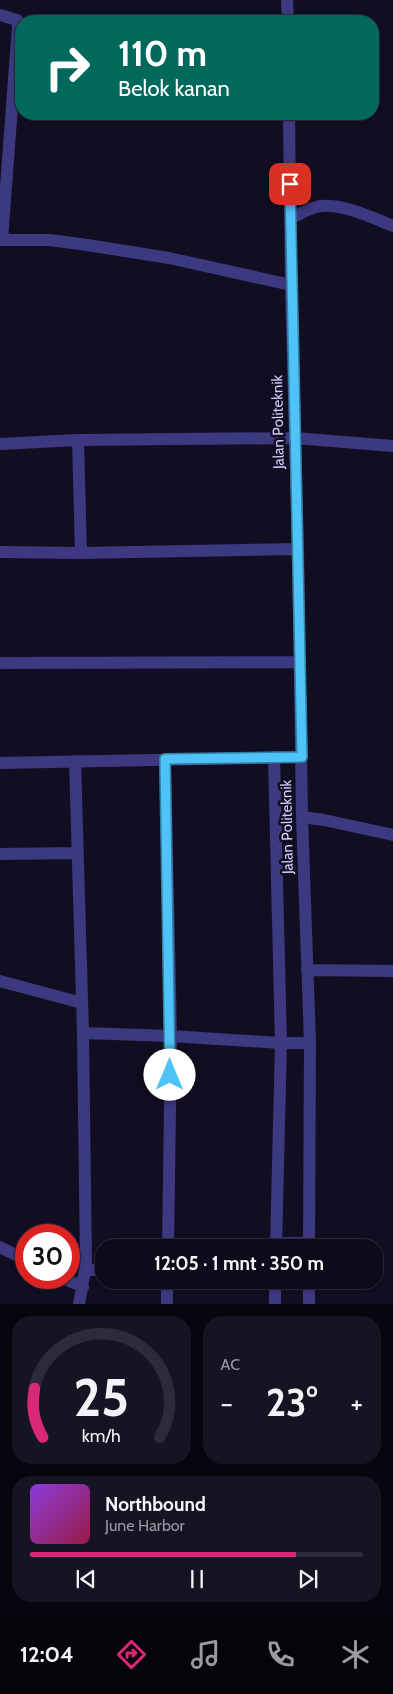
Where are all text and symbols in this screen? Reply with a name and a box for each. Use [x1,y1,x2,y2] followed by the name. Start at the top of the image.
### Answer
[118,32,207,75] text: 110 m
[35,35,100,100] icon: right
[118,75,230,102] text: Belok kanan
[269,163,311,205] pin
[276,170,304,198] icon: arrive
[268,374,288,470] street label: Jalan Politeknik
[277,779,297,875] street label: Jalan Politeknik
[143,1048,195,1100] position arrow
[15,1224,80,1289] speed limit sign: 30
[154,1252,324,1275] text: 12:05 · 1 mnt · 350 m
[221,1355,240,1374] text: AC
[74,1366,129,1429] text: 25
[266,1379,318,1426] text: 23°
[221,1386,233,1420] text: −
[351,1386,363,1420] text: +
[82,1425,121,1446] text: km/h
[105,1493,206,1516] text: Northbound
[105,1516,185,1535] text: June Harbor
[72,1565,100,1593] icon: previous
[183,1565,211,1593] icon: pause
[294,1565,322,1593] icon: next
[114,1637,149,1672] icon: directions
[188,1637,223,1672] icon: music
[263,1637,298,1672] icon: phone
[338,1637,373,1672] icon: climate
[20,1641,74,1668] text: 12:04

